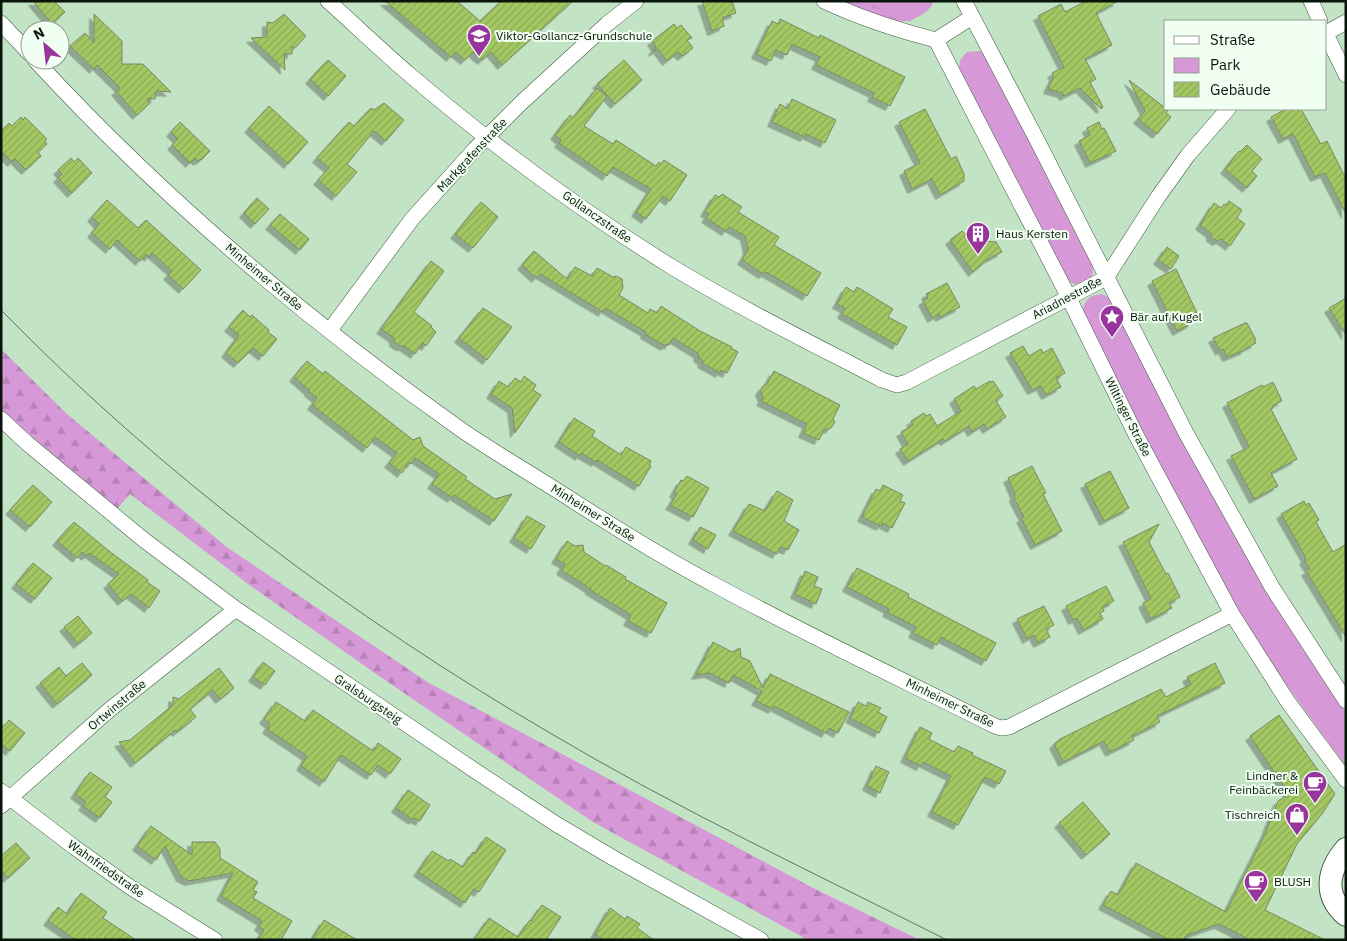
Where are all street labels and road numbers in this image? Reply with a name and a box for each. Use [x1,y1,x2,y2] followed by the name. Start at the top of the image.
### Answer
[433,114,510,195] street label: Markgrafenstraße
[560,187,635,246] street label: Gollanczstraße
[223,240,306,314] street label: Minheimer Straße
[1029,273,1105,322] street label: Ariadnestraße
[1102,375,1155,459] street label: Wiltinger Straße
[548,481,638,545] street label: Minheimer Straße
[332,670,405,727] street label: Gralsburgsteig
[904,675,997,731] street label: Minheimer Straße
[85,676,149,733] street label: Ortwinstraße
[65,837,148,901] street label: Wahnfriedstraße

